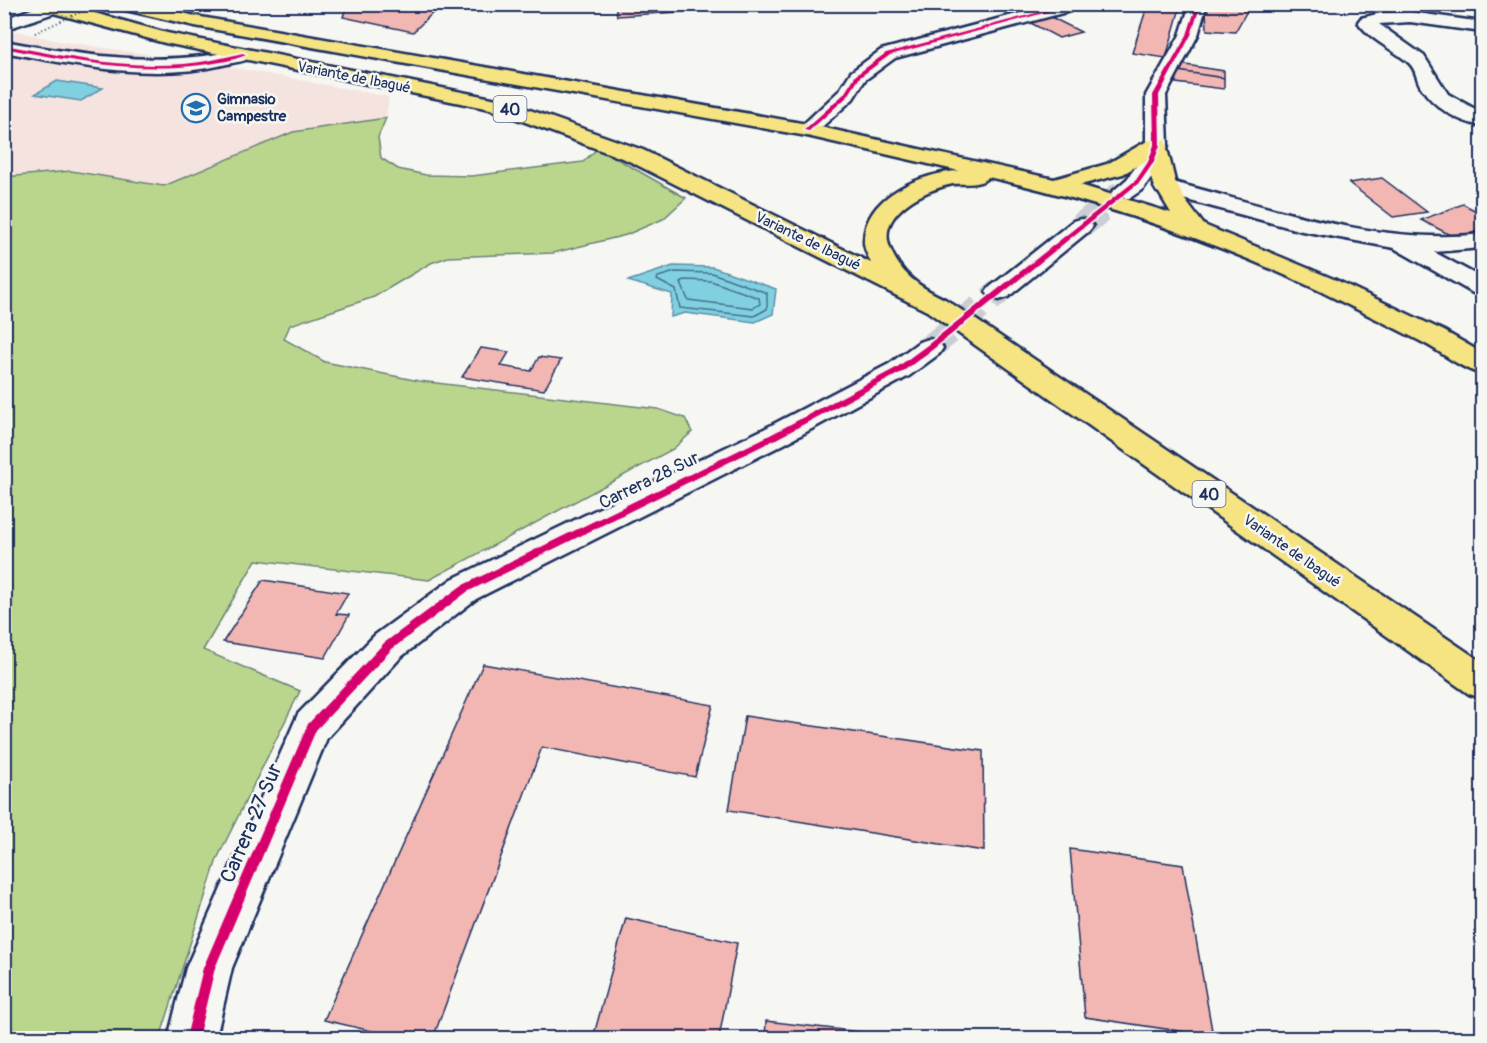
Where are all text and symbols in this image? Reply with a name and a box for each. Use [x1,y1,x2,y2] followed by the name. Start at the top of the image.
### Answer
[295,57,412,98] street label: Variante de Ibagué
[217,90,287,126] place label: Gimnasio Campestre
[180,92,212,124] school or university icon: Gimnasio Campestre
[494,96,526,122] road number: 40
[752,208,864,275] street label: Variante de Ibagué
[595,446,704,515] street label: Carrera 28 Sur
[1192,481,1226,507] road number: 40
[1239,511,1344,592] street label: Variante de Ibagué
[214,759,289,887] street label: Carrera 27 Sur

